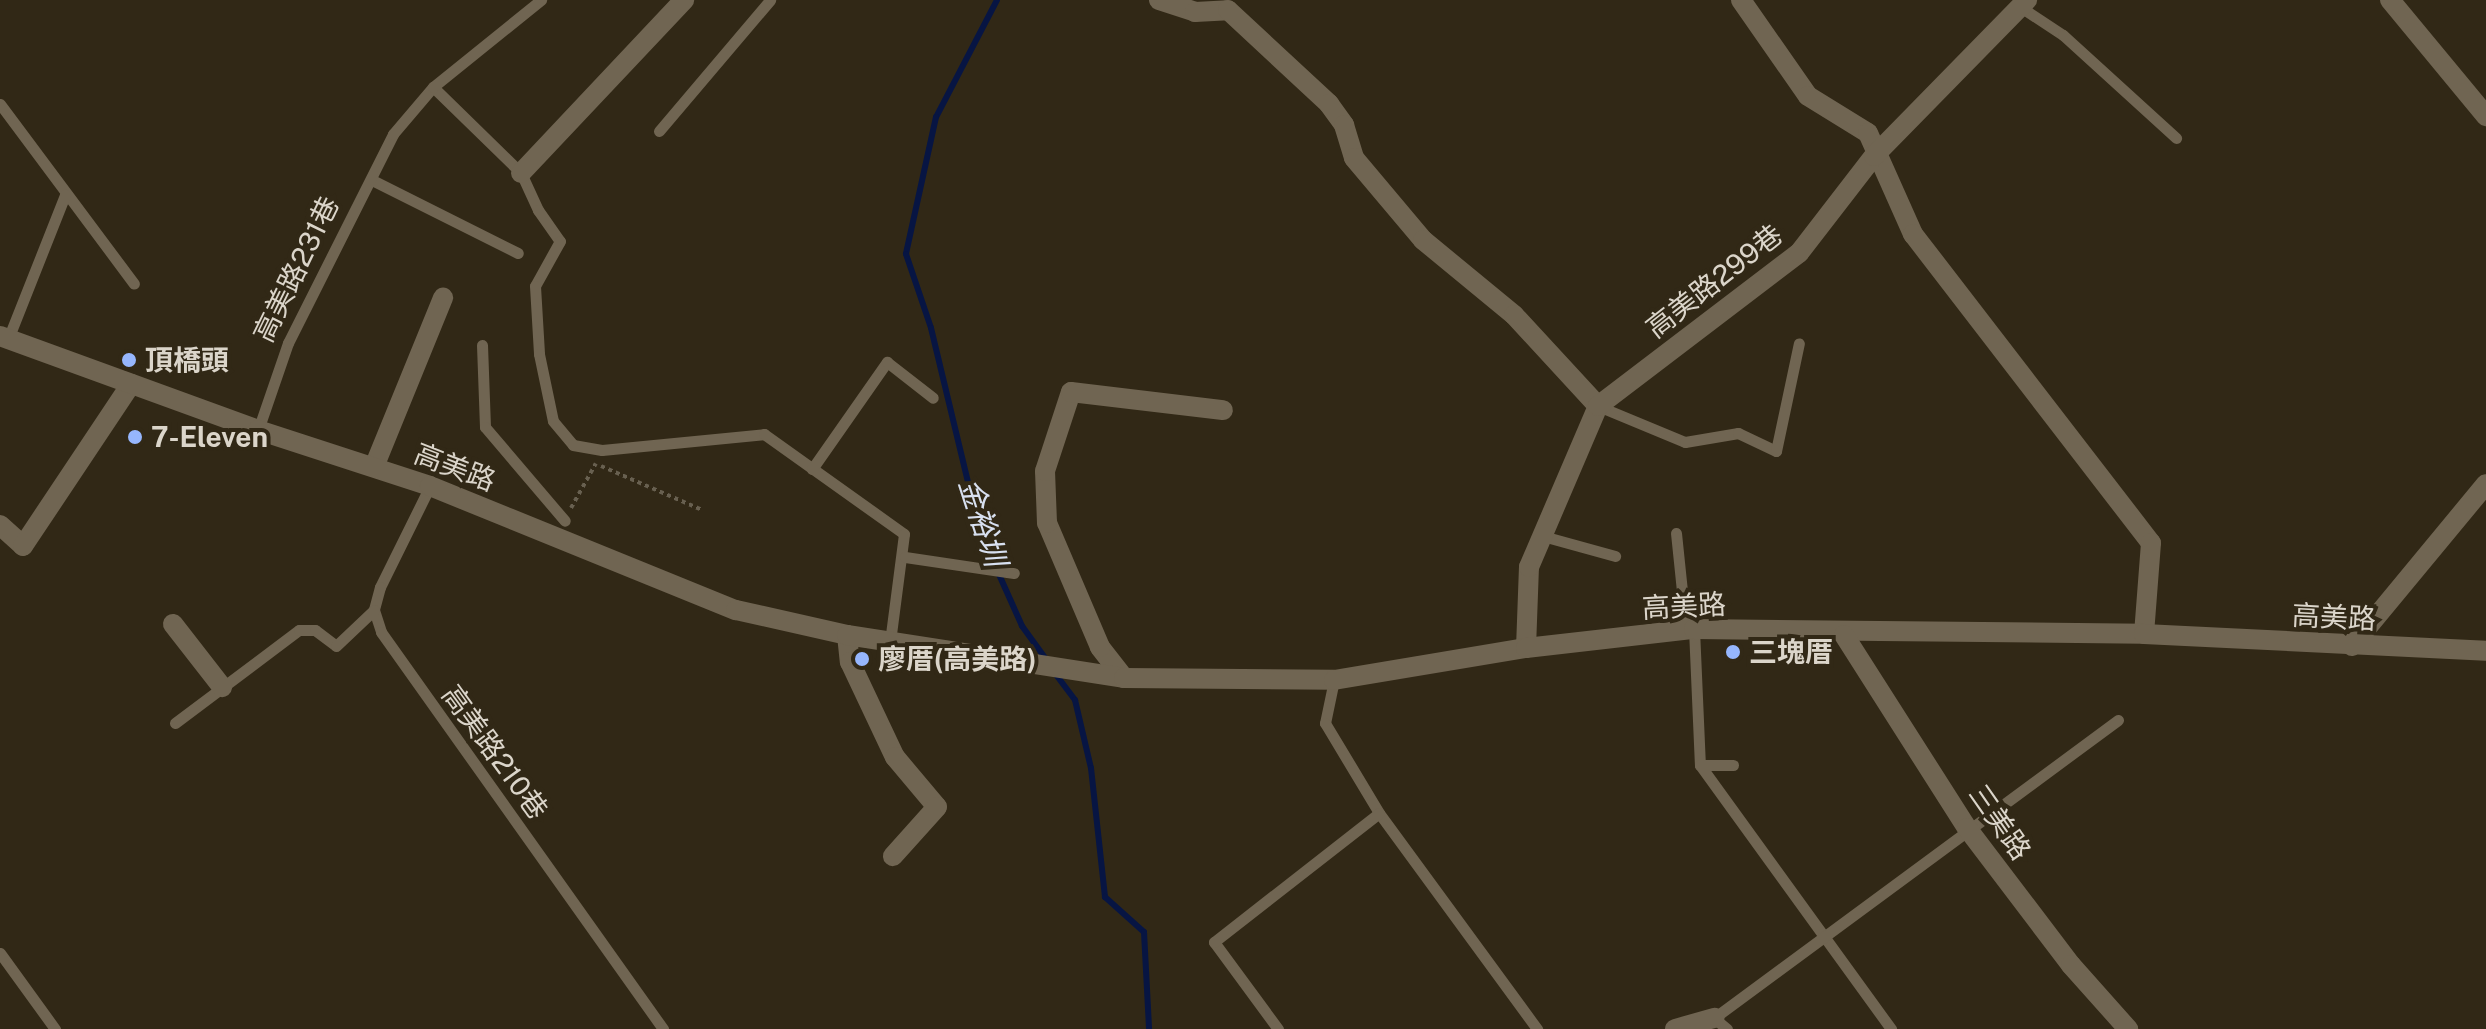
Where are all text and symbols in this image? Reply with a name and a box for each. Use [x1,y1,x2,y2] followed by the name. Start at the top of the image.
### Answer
[246,191,346,347] street label: 高美路231巷
[1639,217,1789,345] street label: 高美路299巷
[145,343,229,377] place label: 頂橋頭
[120,351,138,369] marker: 頂橋頭
[151,420,268,454] place label: 7-Eleven
[126,428,144,446] marker: 7-Eleven
[410,436,500,498] street label: 高美路
[952,474,1014,570] water label: 金裕圳
[1641,587,1727,625] street label: 高美路
[2291,598,2377,636] street label: 高美路
[1749,635,1833,669] place label: 三塊厝
[878,642,1037,676] place label: 廖厝(高美路)
[1724,643,1742,661] marker: 三塊厝
[853,650,871,668] marker: 廖厝(高美路)
[435,679,555,825] street label: 高美路210巷
[1962,778,2038,866] street label: 三美路

